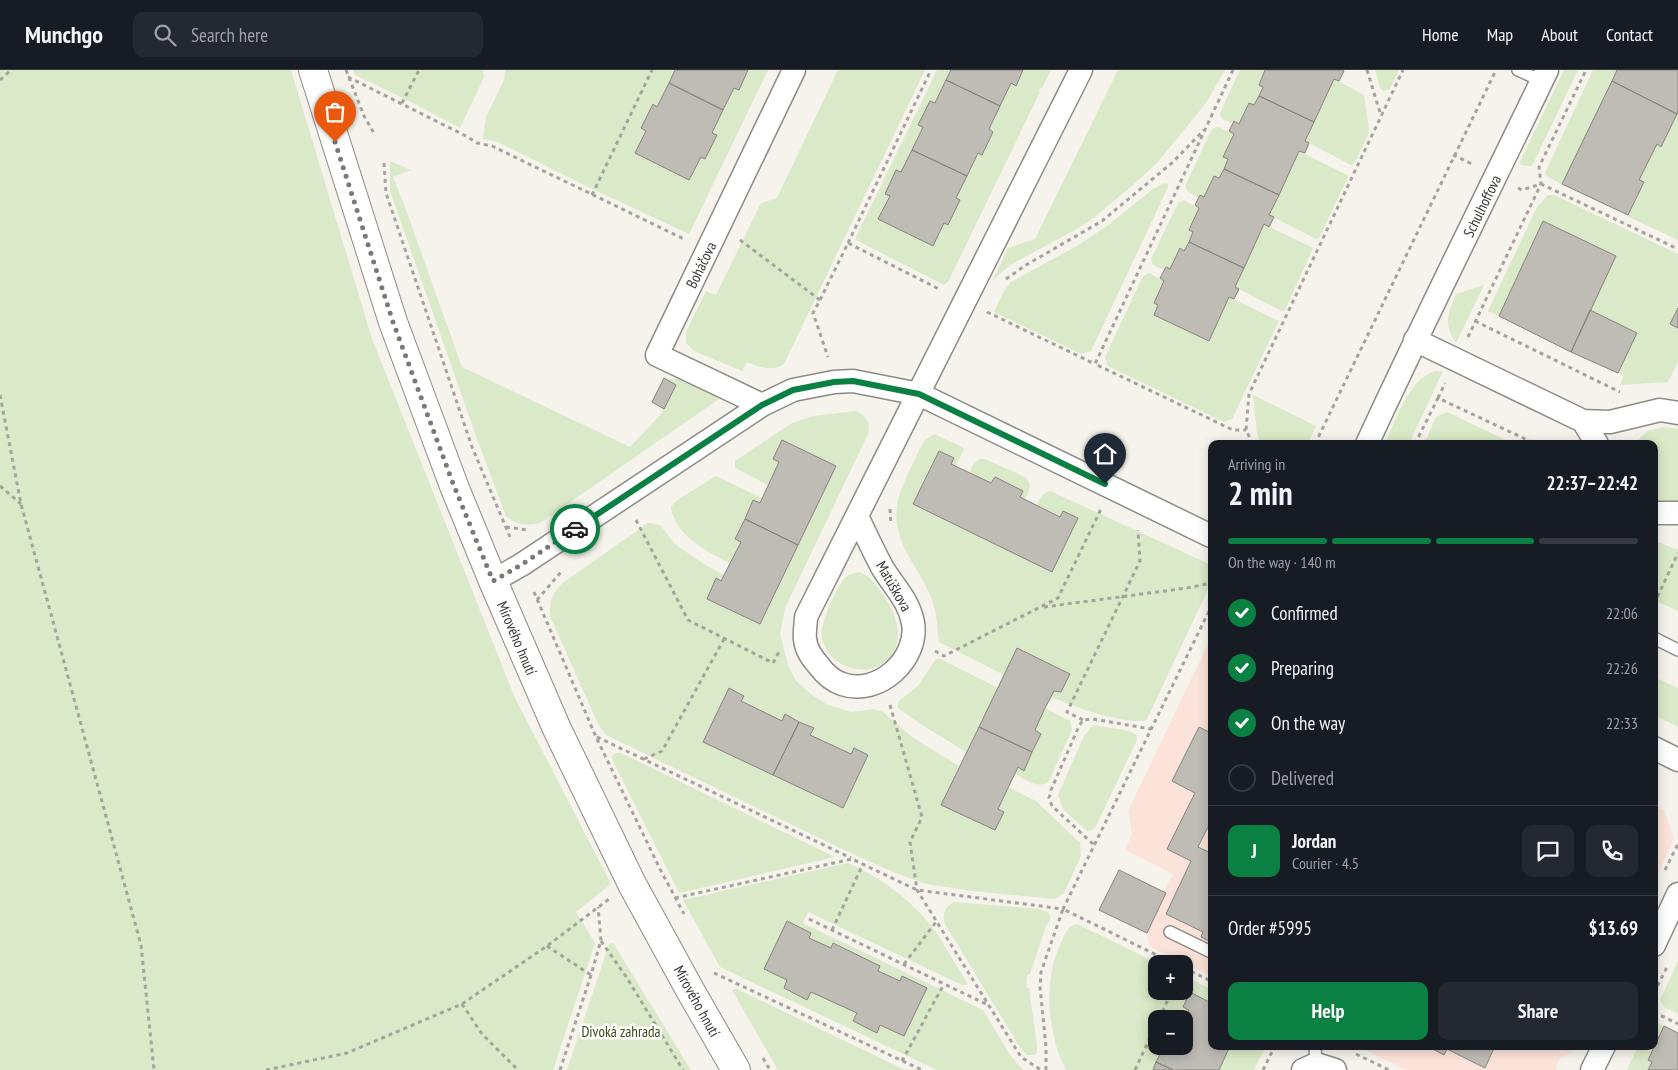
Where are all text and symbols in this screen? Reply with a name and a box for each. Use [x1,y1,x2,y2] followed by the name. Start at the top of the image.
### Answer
[133,12,483,57] search box
[25,19,103,50] text: Munchgo
[151,21,179,49] icon: search
[191,23,268,47] text: Search here
[1422,23,1459,46] text: Home
[1487,23,1513,46] text: Map
[1541,23,1578,46] text: About
[1606,23,1653,46] text: Contact
[314,91,356,142] pin
[321,98,349,126] icon: bag
[1459,172,1505,240] street label: Schulhoffova
[682,239,720,291] street label: Boháčova
[1084,433,1126,484] pin
[1091,440,1119,468] icon: home
[1228,454,1285,474] text: Arriving in
[1546,471,1638,495] text: 22:37–22:42
[1228,472,1293,514] text: 2 min
[550,504,600,554] courier
[561,515,589,543] icon: car
[1228,552,1336,572] text: On the way · 140 m
[872,557,916,615] street label: Matúškova
[493,598,541,679] street label: Mírového hnutí
[1228,599,1256,627] icon: check
[1271,601,1338,625] text: Confirmed
[1606,603,1638,623] text: 22:06
[1228,654,1256,682] icon: check
[1271,656,1334,680] text: Preparing
[1606,658,1638,678] text: 22:26
[1228,709,1256,737] icon: check
[1271,711,1345,735] text: On the way
[1606,713,1638,733] text: 22:33
[1271,766,1334,790] text: Delivered
[1522,825,1574,877] button: chat
[1586,825,1638,877] button: phone
[1292,829,1336,853] text: Jordan
[1251,839,1257,863] text: J
[1292,853,1359,873] text: Courier · 4.5
[1228,916,1312,940] text: Order #5995
[1589,916,1638,940] text: $13.69
[1148,955,1193,1055] map controls
[1148,955,1193,1000] button: +
[670,962,725,1041] street label: Mírového hnutí
[1228,982,1428,1040] button: Help
[1438,982,1638,1040] button: Share
[1148,1010,1193,1055] button: −
[581,1022,661,1041] park label: Divoká zahrada

